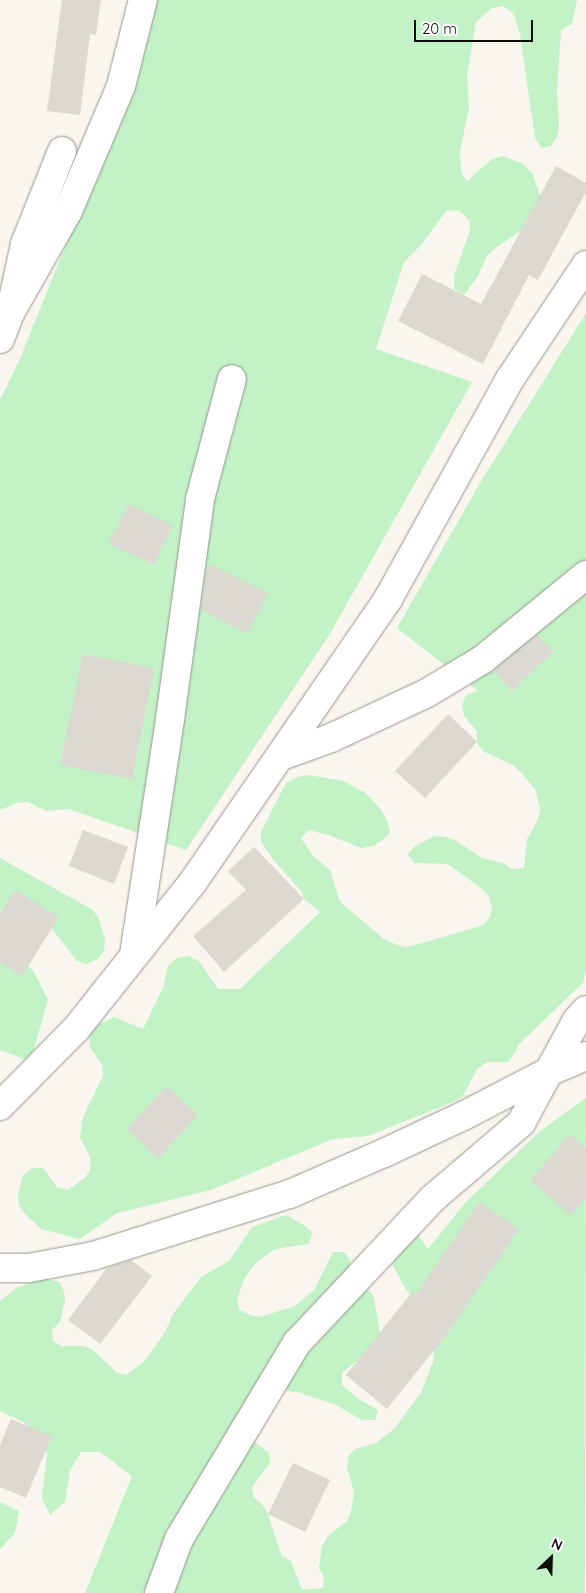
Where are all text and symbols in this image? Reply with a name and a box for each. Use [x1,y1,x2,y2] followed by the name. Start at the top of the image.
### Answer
[416,10,535,42] scale bar
[422,19,457,38] text: 20 m
[526,1533,576,1583] north arrow
[549,1534,565,1555] text: N

